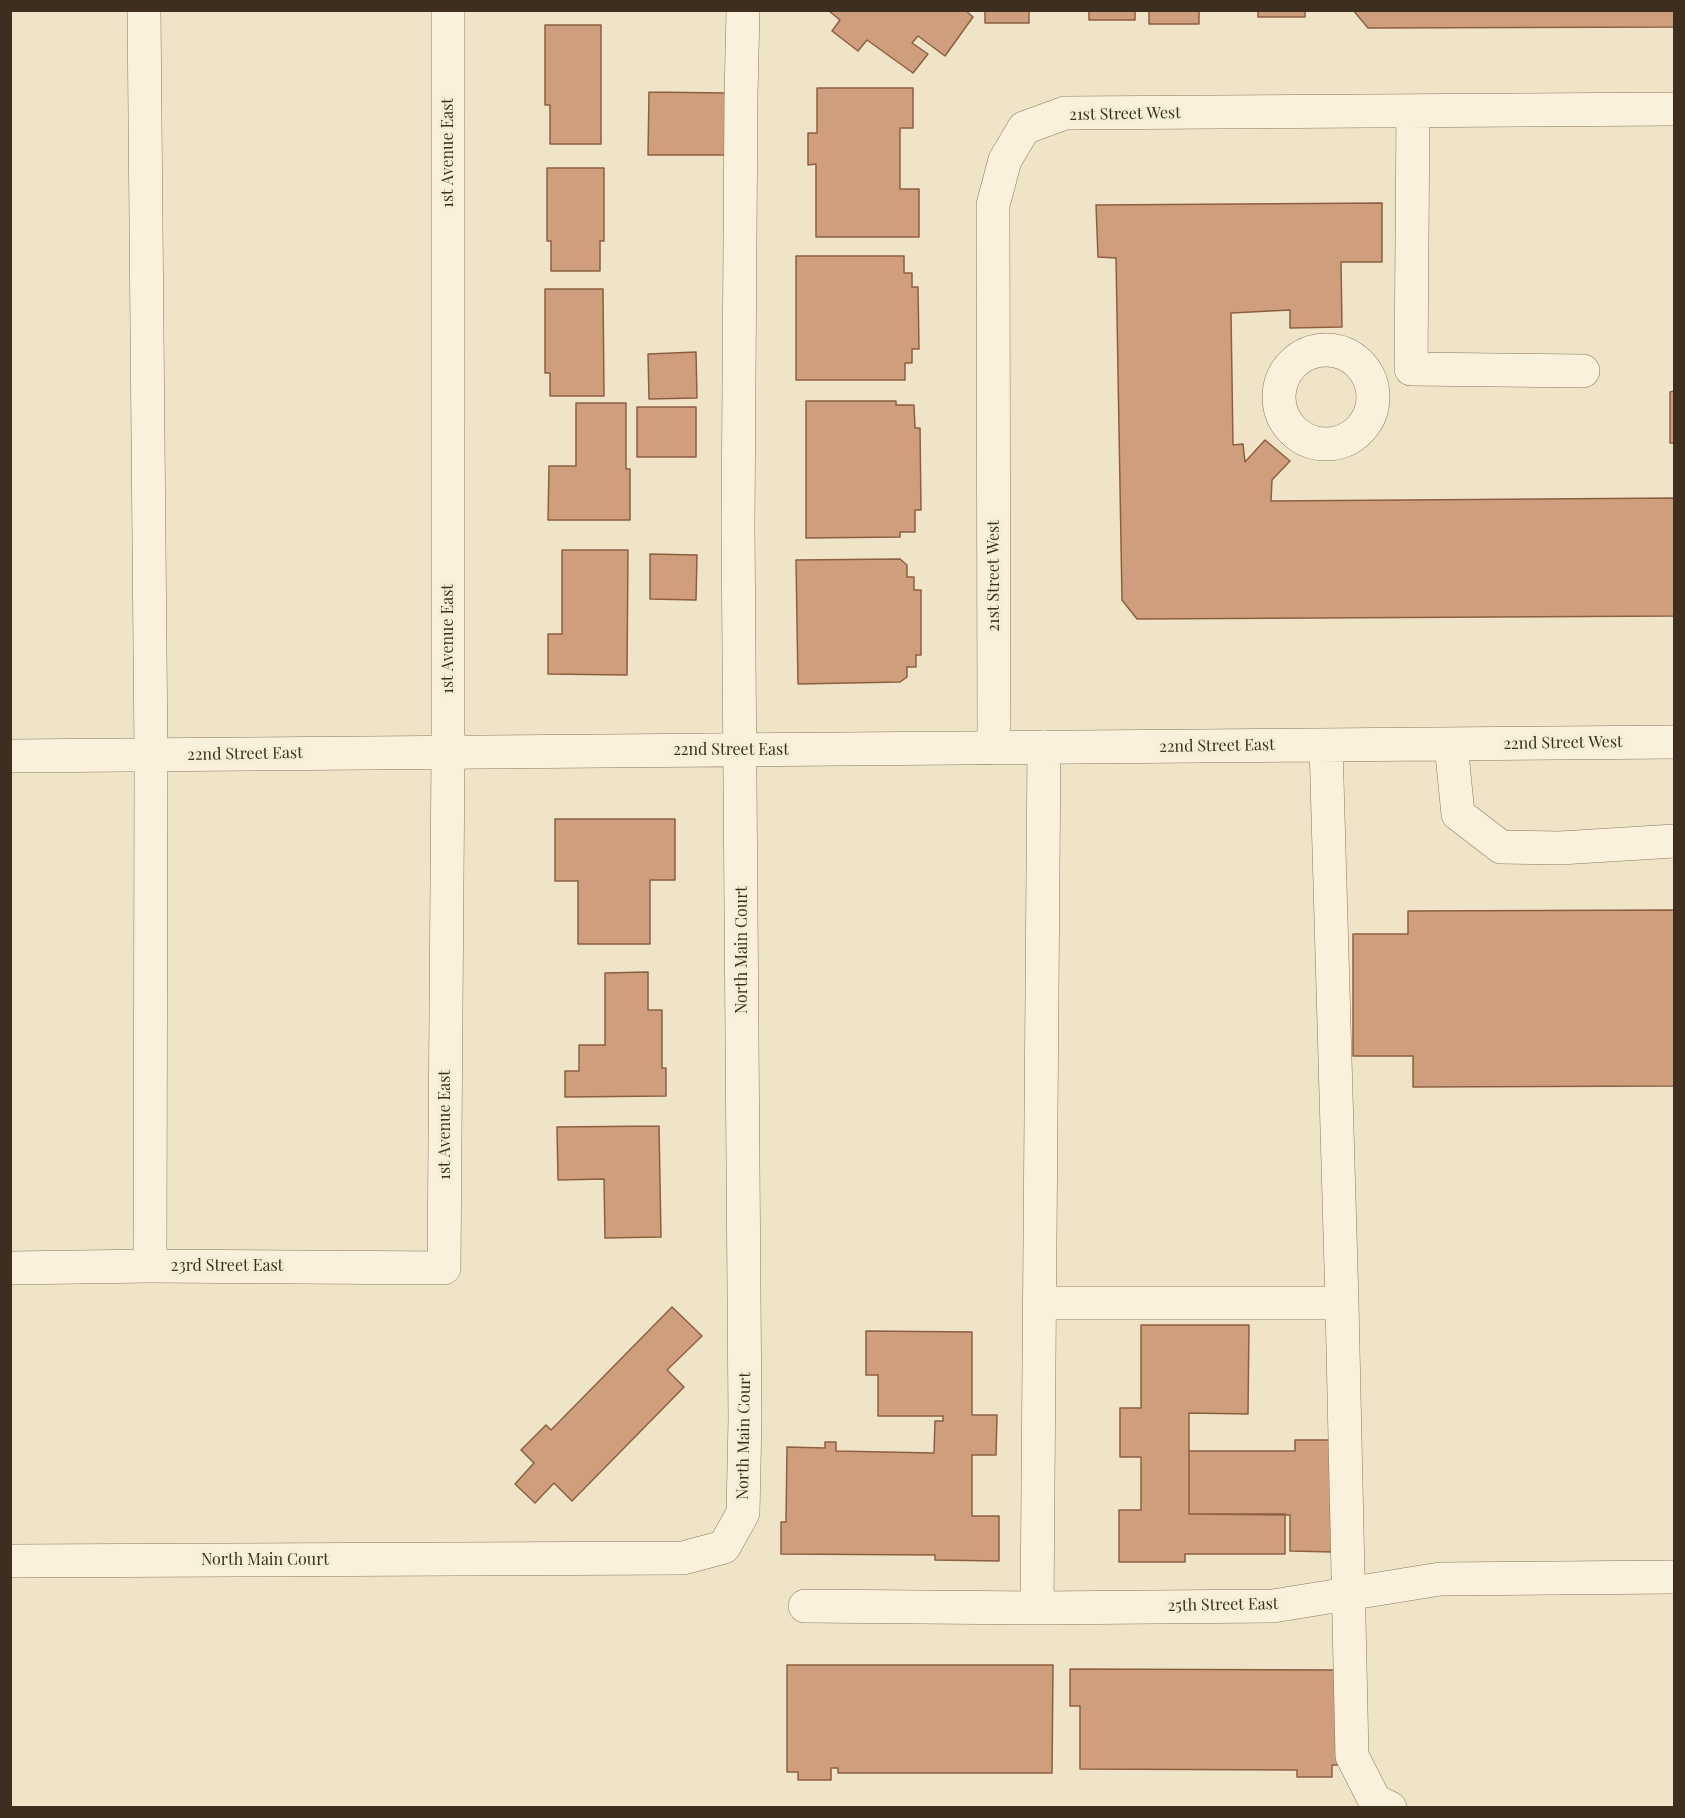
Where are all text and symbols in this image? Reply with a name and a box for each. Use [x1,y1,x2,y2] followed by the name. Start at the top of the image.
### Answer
[438,98,458,208] street label: 1st Avenue East
[1069,103,1181,125] street label: 21st Street West
[984,520,1004,632] street label: 21st Street West
[438,584,458,694] street label: 1st Avenue East
[1503,732,1623,754] street label: 22nd Street West
[1159,735,1275,757] street label: 22nd Street East
[673,740,789,760] street label: 22nd Street East
[187,743,303,765] street label: 22nd Street East
[732,886,752,1014] street label: North Main Court
[435,1070,455,1180] street label: 1st Avenue East
[171,1256,283,1276] street label: 23rd Street East
[733,1372,755,1500] street label: North Main Court
[201,1550,329,1570] street label: North Main Court
[1167,1594,1279,1616] street label: 25th Street East

